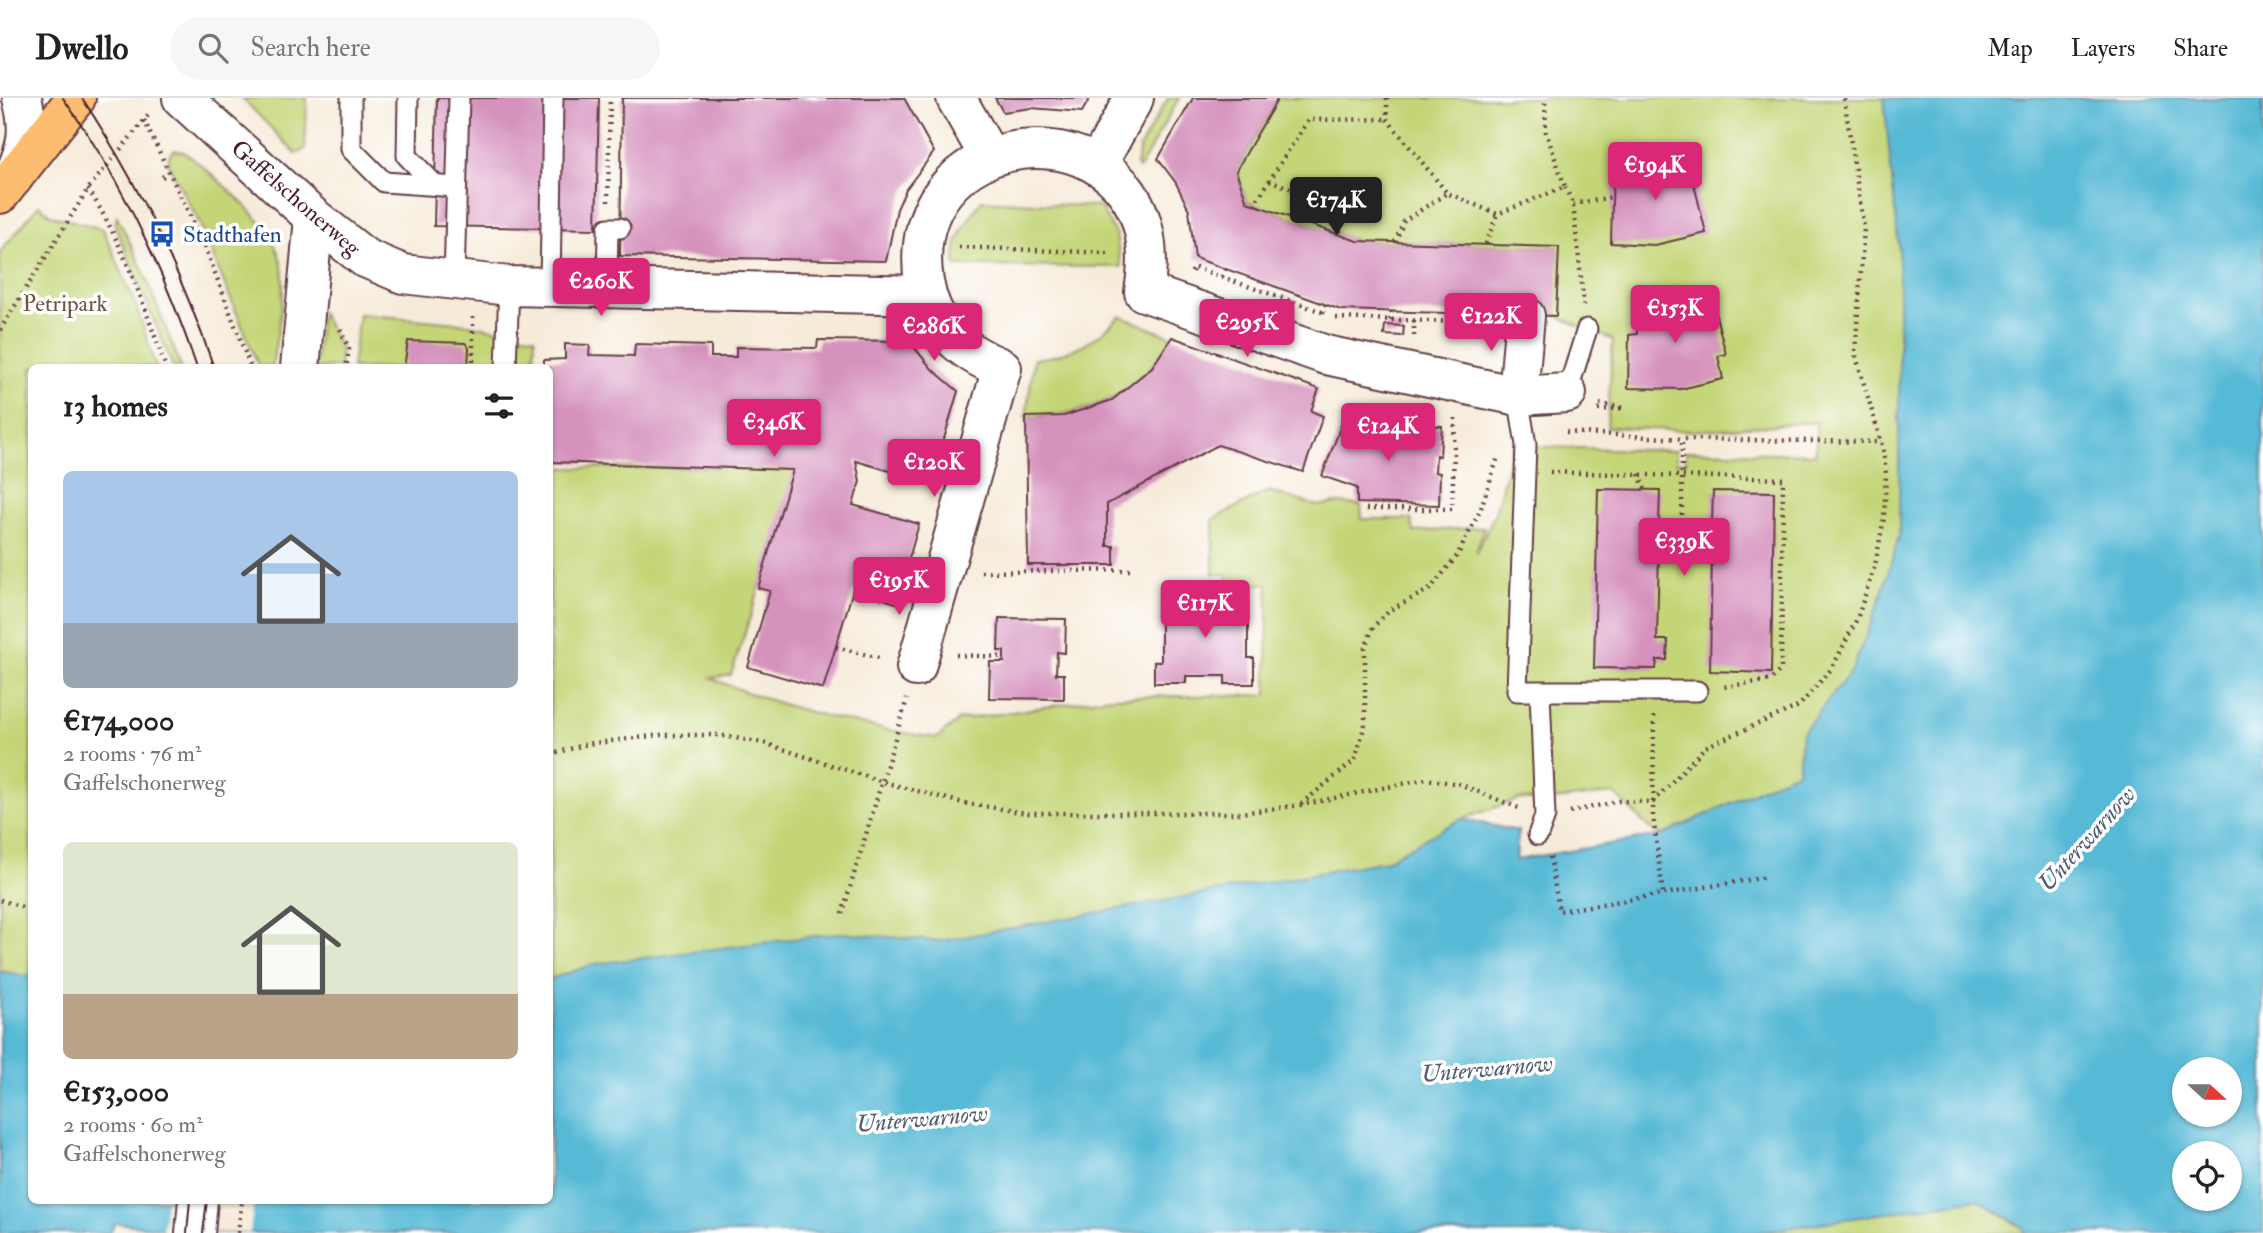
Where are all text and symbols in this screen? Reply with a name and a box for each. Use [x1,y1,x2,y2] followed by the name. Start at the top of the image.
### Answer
[170,17,660,80] search box
[35,28,128,69] text: Dwello
[194,29,232,67] icon: search
[250,32,371,64] text: Search here
[1988,33,2033,64] text: Map
[2071,33,2135,64] text: Layers
[2173,33,2228,64] text: Share
[225,134,367,263] street label: Gaffelschonerweg
[1606,142,1704,202] pin: €194K
[1624,150,1686,179] text: €194K
[1287,178,1385,237] pin: €174K
[1306,185,1366,214] text: €174K
[147,219,177,249] bus stop icon: Stadthafen
[183,220,282,249] place label: Stadthafen
[552,258,650,318] pin: €260K
[569,266,633,295] text: €260K
[1626,286,1724,345] pin: €153K
[22,289,108,319] park label: Petripark
[1647,293,1703,322] text: €153K
[1442,294,1540,353] pin: €122K
[1198,300,1296,359] pin: €295K
[1460,301,1522,330] text: €122K
[885,303,983,363] pin: €286K
[1215,307,1279,336] text: €295K
[902,311,966,340] text: €286K
[480,387,518,425] icon: filters
[63,388,168,425] text: 13 homes
[725,400,823,459] pin: €346K
[1339,404,1437,463] pin: €124K
[743,407,805,436] text: €346K
[1357,411,1419,440] text: €124K
[885,440,983,499] pin: €120K
[903,447,965,476] text: €120K
[228,516,354,642] icon: home
[1635,518,1733,578] pin: €339K
[1655,526,1713,555] text: €339K
[850,558,948,617] pin: €195K
[869,565,929,594] text: €195K
[1156,580,1254,640] pin: €117K
[1177,588,1233,617] text: €117K
[63,702,174,739] text: €174,000
[63,739,201,768] text: 2 rooms · 76 m²
[63,768,226,797] text: Gaffelschonerweg
[2031,779,2143,898] water label: Unterwarnow
[228,887,354,1013] icon: home
[1420,1048,1554,1090] water label: Unterwarnow
[2172,1057,2242,1127] north arrow
[2172,1057,2242,1211] map controls
[63,1073,169,1110] text: €153,000
[855,1098,989,1140] water label: Unterwarnow
[63,1110,203,1139] text: 2 rooms · 60 m²
[63,1139,226,1168] text: Gaffelschonerweg
[2172,1141,2242,1211] button: locate

